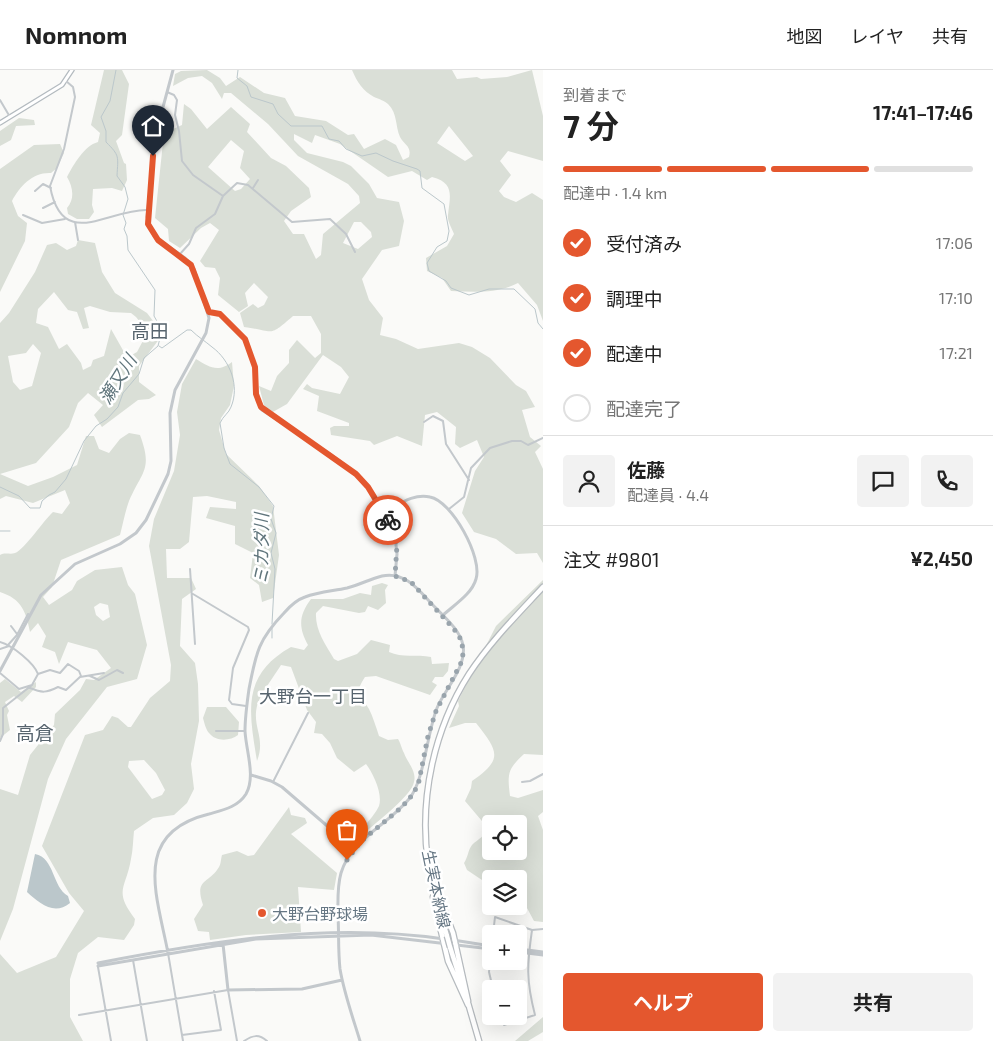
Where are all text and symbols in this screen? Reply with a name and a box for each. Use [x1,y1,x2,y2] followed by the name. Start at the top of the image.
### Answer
[25,20,127,49] text: Nomnom
[787,25,823,47] text: 地図
[851,25,904,47] text: レイヤ
[932,25,968,47] text: 共有
[563,85,627,104] text: 到着まで
[873,101,973,124] text: 17:41–17:46
[132,105,174,156] pin
[563,106,619,144] text: 7 分
[139,112,167,140] icon: home
[563,183,667,202] text: 配達中 · 1.4 km
[563,229,591,257] icon: check
[606,232,682,255] text: 受付済み
[936,233,973,252] text: 17:06
[563,284,591,312] icon: check
[606,287,663,310] text: 調理中
[939,288,973,307] text: 17:10
[131,319,169,342] district label: 高田
[563,339,591,367] icon: check
[606,342,663,365] text: 配達中
[939,343,973,362] text: 17:21
[93,349,142,408] water label: 瀬又川
[606,397,682,420] text: 配達完了
[563,455,615,507] button: person
[857,455,909,507] button: chat
[921,455,973,507] button: phone
[627,458,665,481] text: 佐藤
[627,485,709,504] text: 配達員 · 4.4
[363,495,413,545] courier
[374,506,402,534] icon: bike
[250,511,272,585] water label: ミカダ川
[910,547,973,570] text: ¥2,450
[563,548,660,571] text: 注文 #9801
[259,685,367,707] district label: 大野台一丁目
[16,721,54,744] district label: 高倉
[326,809,368,860] pin
[482,815,527,1025] map controls
[482,815,527,860] button: locate
[333,816,361,844] icon: bag
[419,848,455,930] street label: 生実本納線
[482,870,527,915] button: layers
[272,904,368,923] place label: 大野台野球場
[256,907,268,919] marker: 大野台野球場
[482,925,527,970] button: +
[563,973,763,1031] button: ヘルプ
[773,973,973,1031] button: 共有
[482,980,527,1025] button: −

